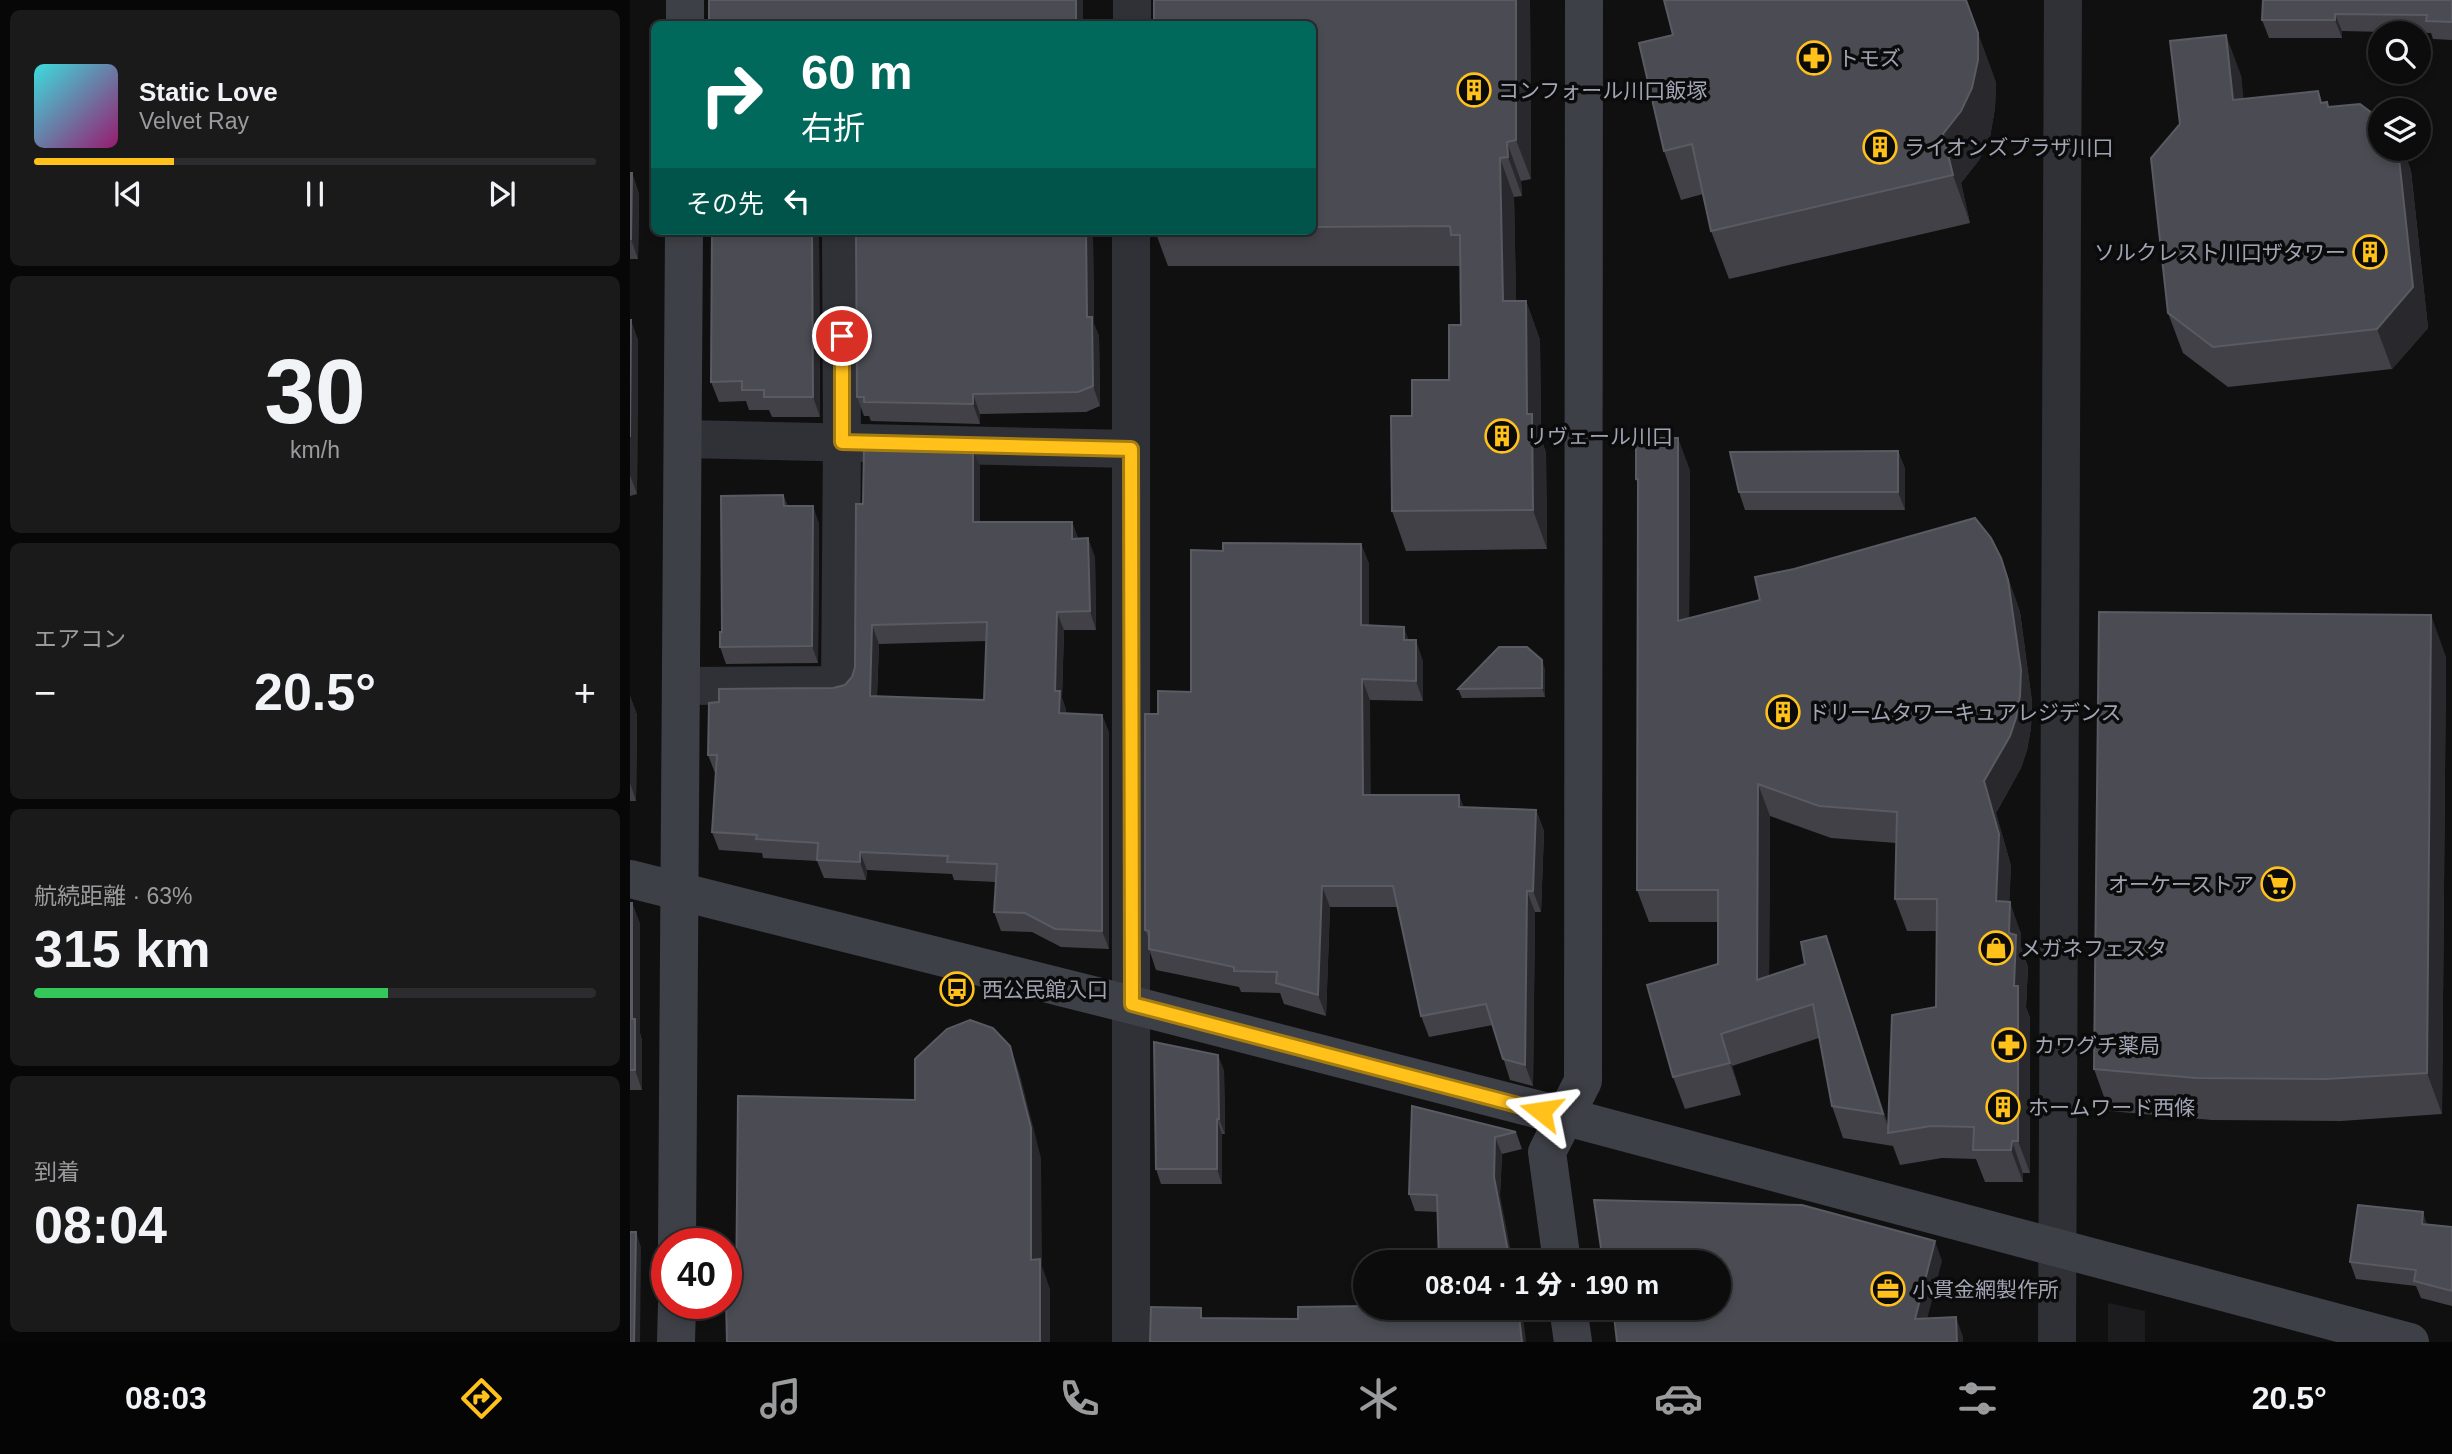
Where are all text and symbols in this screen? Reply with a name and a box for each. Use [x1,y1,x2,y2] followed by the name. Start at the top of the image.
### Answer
[2368,21,2431,161] map controls
[2368,21,2431,84] button: search
[1795,39,1833,77] pharmacy icon: トモズ
[801,45,913,99] text: 60 m
[1838,47,1901,70] place label: トモズ
[686,49,777,140] icon: right
[1455,71,1493,109] building icon: コンフォール川口飯塚
[139,77,278,107] text: Static Love
[1498,79,1707,102] place label: コンフォール川口飯塚
[2368,98,2431,161] button: layers
[139,108,249,134] text: Velvet Ray
[801,110,865,146] text: 右折
[1861,128,1899,166] building icon: ライオンズプラザ川口
[1904,136,2114,159] place label: ライオンズプラザ川口
[109,175,147,213] icon: previous
[296,175,334,213] icon: pause
[483,175,521,213] icon: next
[778,182,816,220] icon: left
[686,189,764,219] text: その先
[2351,233,2389,271] building icon: ソルクレスト川口ザタワー
[2094,241,2346,264] place label: ソルクレスト川口ザタワー
[812,306,872,366] pin
[823,317,861,355] icon: arrive
[264,341,366,442] text: 30
[1483,417,1521,455] building icon: リヴェール川口
[1526,425,1673,448] place label: リヴェール川口
[290,437,340,463] text: km/h
[34,626,126,652] text: エアコン
[254,663,376,721] text: 20.5°
[34,672,56,714] text: −
[574,672,596,714] text: +
[1764,693,1802,731] building icon: ドリームタワーキュアレジデンス
[1808,701,2122,724] place label: ドリームタワーキュアレジデンス
[2259,865,2297,903] supermarket icon: オーケーストア
[2108,873,2254,896] place label: オーケーストア
[34,883,192,909] text: 航続距離 · 63%
[34,920,210,978] text: 315 km
[1977,929,2015,967] shop icon: メガネフェスタ
[2020,937,2167,960] place label: メガネフェスタ
[938,970,976,1008] bus stop icon: 西公民館入口
[982,978,1108,1001] place label: 西公民館入口
[1990,1026,2028,1064] pharmacy icon: カワグチ薬局
[2034,1034,2160,1057] place label: カワグチ薬局
[1504,1074,1578,1148] position arrow
[1984,1088,2022,1126] building icon: ホームワード西條
[2028,1096,2195,1119] place label: ホームワード西條
[34,1159,80,1185] text: 到着
[34,1196,167,1254] text: 08:04
[651,1228,742,1319] speed limit sign: 40
[1425,1270,1659,1300] text: 08:04 · 1 分 · 190 m
[1869,1270,1907,1308] office icon: 小貫金網製作所
[1912,1278,2059,1301] place label: 小貫金網製作所
[457,1374,506,1423] icon: directions
[756,1374,805,1423] icon: music
[1055,1374,1104,1423] icon: phone
[1354,1374,1403,1423] icon: climate
[1654,1374,1703,1423] icon: car
[1953,1374,2002,1423] icon: filters
[125,1380,207,1416] text: 08:03
[2252,1380,2327,1416] text: 20.5°

